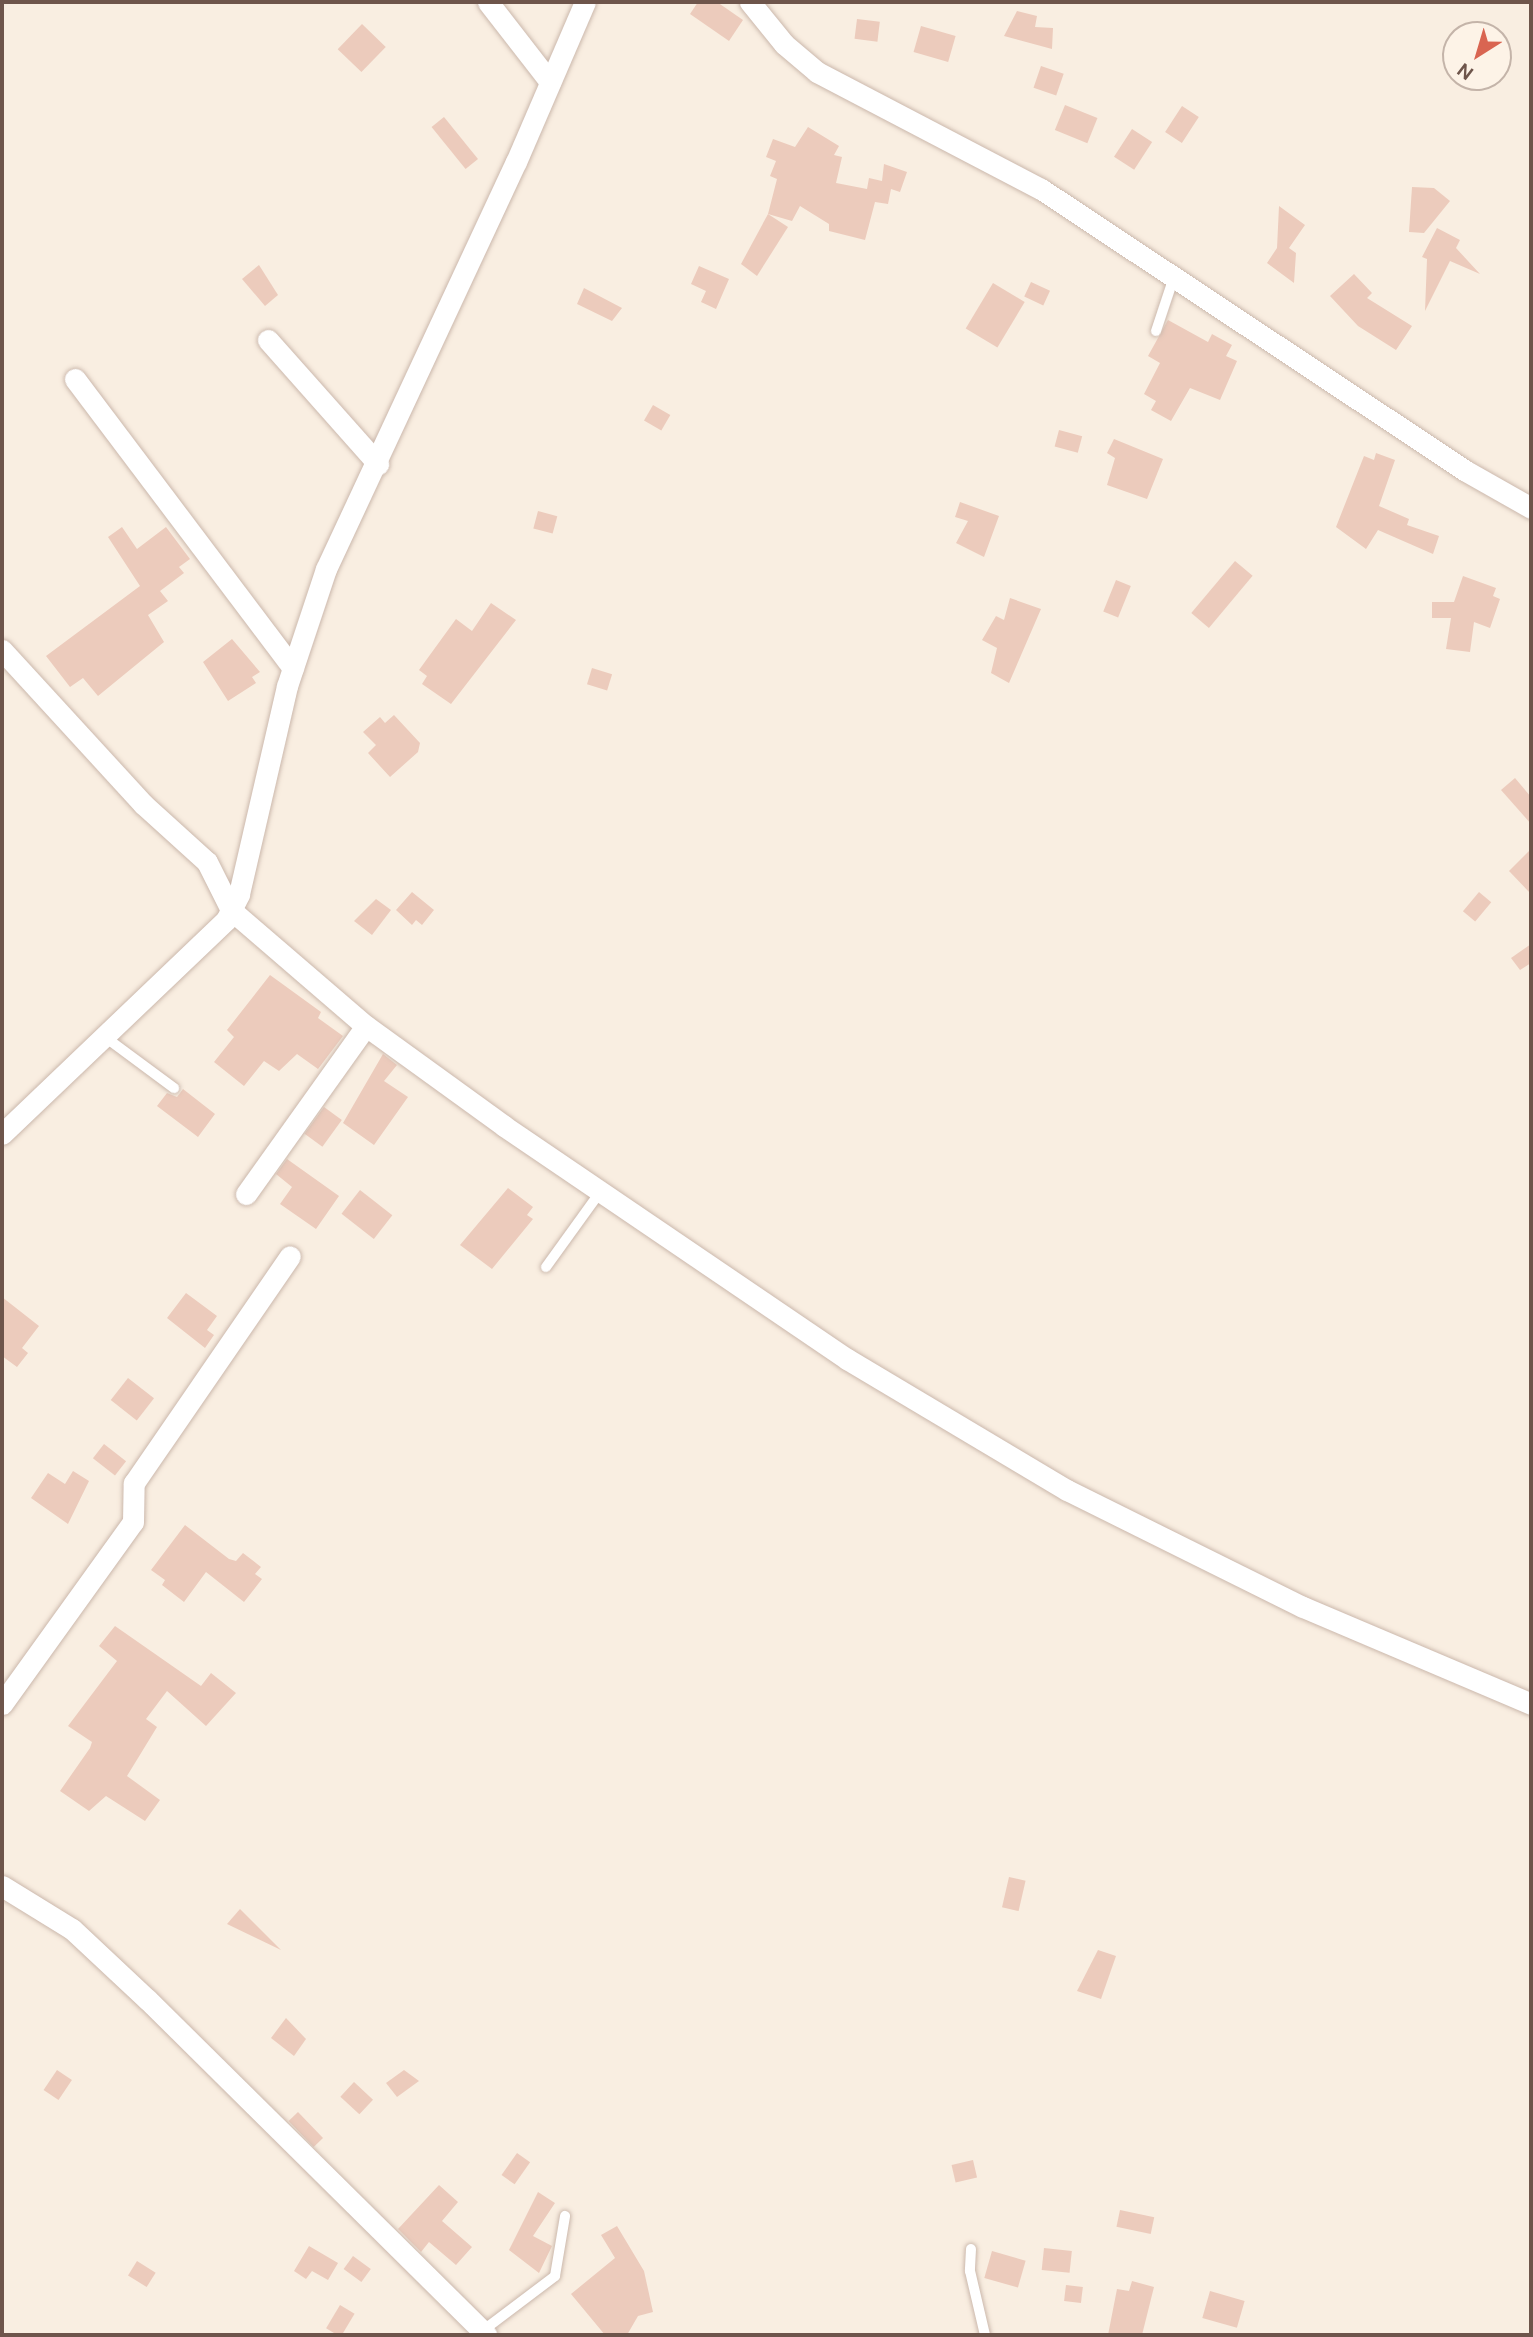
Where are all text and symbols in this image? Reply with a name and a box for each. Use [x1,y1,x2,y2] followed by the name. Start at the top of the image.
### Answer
[1442,21,1512,91] north arrow
[1452,57,1478,86] text: N

